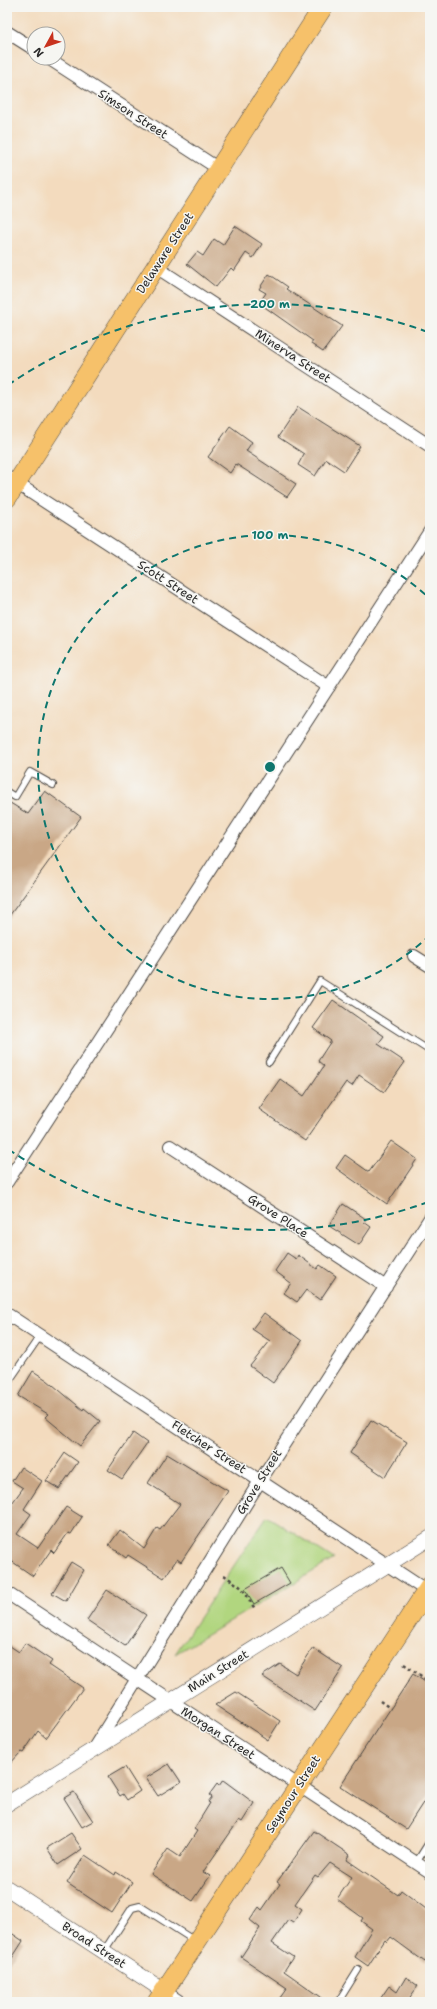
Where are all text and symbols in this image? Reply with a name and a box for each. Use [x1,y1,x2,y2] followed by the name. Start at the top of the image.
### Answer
[26,26,66,66] north arrow
[30,44,47,60] text: N
[95,86,171,142] street label: Simson Street
[133,209,197,297] street label: Delaware Street
[250,296,290,312] text: 200 m
[252,326,334,386] street label: Minerva Street
[252,527,289,543] text: 100 m
[135,556,201,608] street label: Scott Street
[263,760,277,774] centre of rings
[245,1191,311,1242] street label: Grove Place
[168,1417,250,1477] street label: Fletcher Street
[233,1447,285,1517] street label: Grove Street
[185,1646,251,1696] street label: Main Street
[178,1703,258,1763] street label: Morgan Street
[262,1752,324,1836] street label: Seymour Street
[59,1918,129,1972] street label: Broad Street

